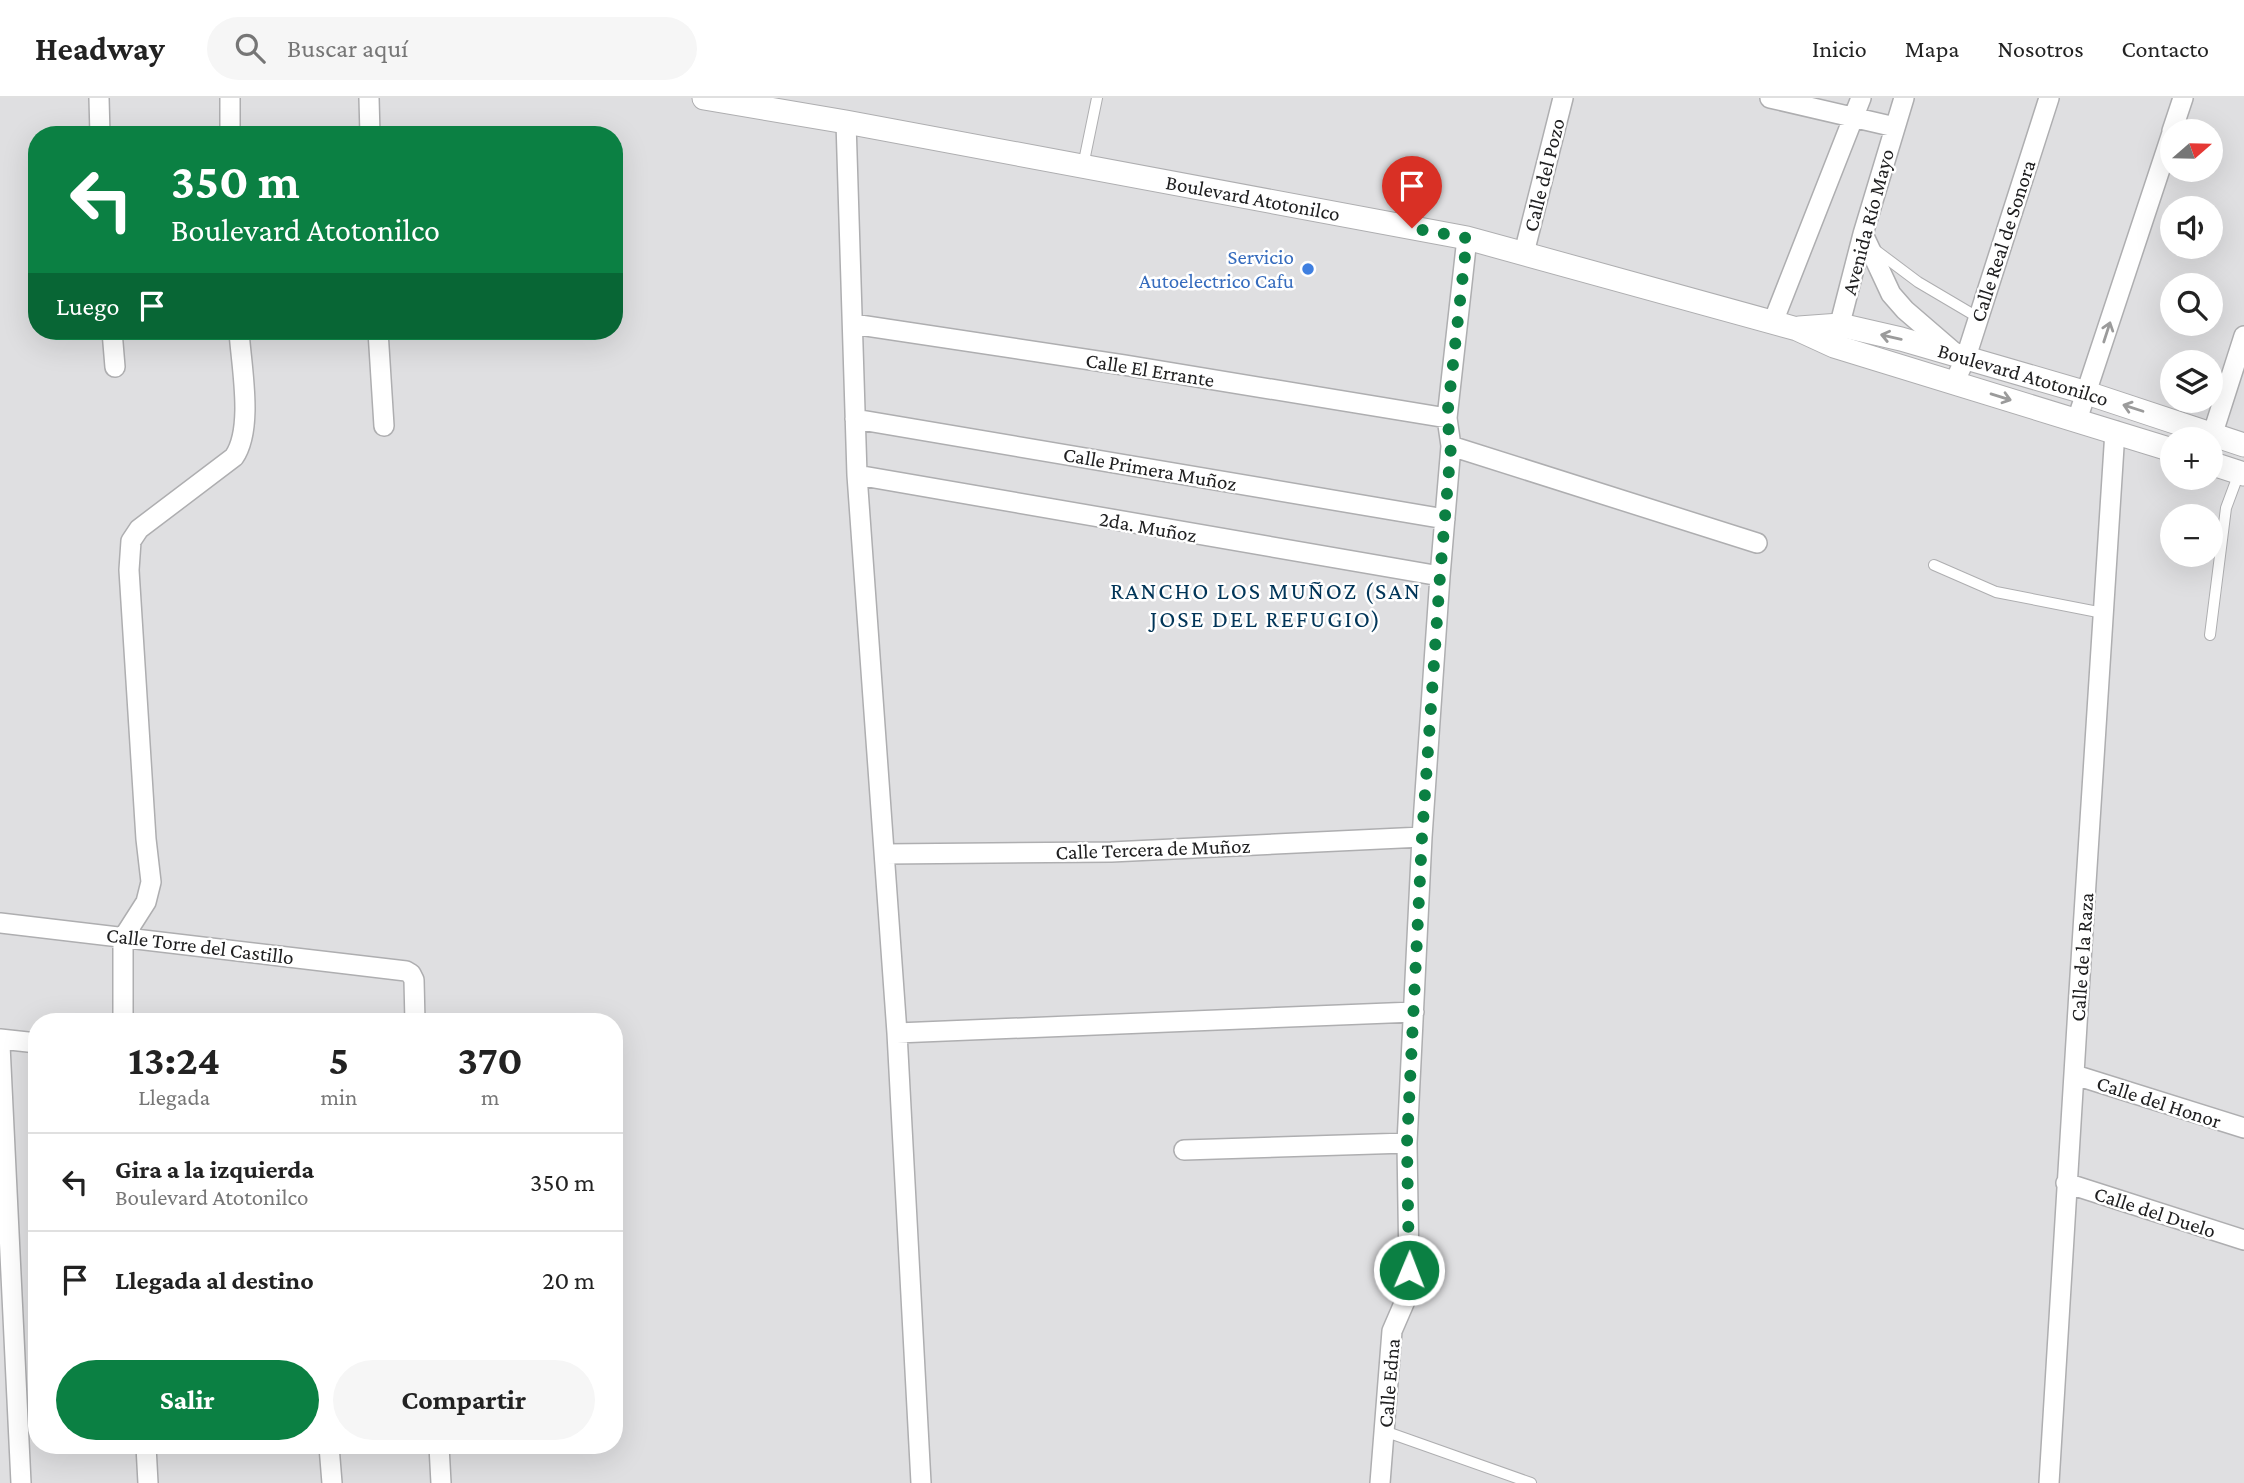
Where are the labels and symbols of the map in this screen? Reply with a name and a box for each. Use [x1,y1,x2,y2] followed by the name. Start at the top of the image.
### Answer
[1518,116,1570,234] street label: Calle del Pozo
[2160,119,2222,182] north arrow
[1837,146,1899,298] street label: Avenida Río Mayo
[1382,156,1442,228] pin
[1965,157,2041,325] street label: Calle Real de Sonora
[1164,170,1342,226] street label: Boulevard Atotonilco
[1139,245,1294,293] place label: Servicio Autoelectrico Cafu
[1300,261,1316,277] marker: Servicio Autoelectrico Cafu
[2101,321,2114,343] one-way arrow
[1880,329,1903,343] one-way arrow
[1935,338,2112,411] street label: Boulevard Atotonilco
[1084,348,1216,392] street label: Calle El Errante
[1989,391,2011,404] one-way arrow
[2122,401,2144,413] one-way arrow
[1061,442,1239,496] street label: Calle Primera Muñoz
[1097,507,1199,547] street label: 2da. Muñoz
[1110,577,1422,633] district label: RANCHO LOS MUÑOZ (SAN JOSE DEL REFUGIO)
[1055,834,1251,864] street label: Calle Tercera de Muñoz
[2066,891,2099,1022] street label: Calle de la Raza
[105,923,295,969] street label: Calle Torre del Castillo
[2094,1071,2225,1134] street label: Calle del Honor
[2091,1181,2219,1243] street label: Calle del Duelo
[1372,1233,1446,1307] position arrow
[1373,1337,1405,1429] street label: Calle Edna

